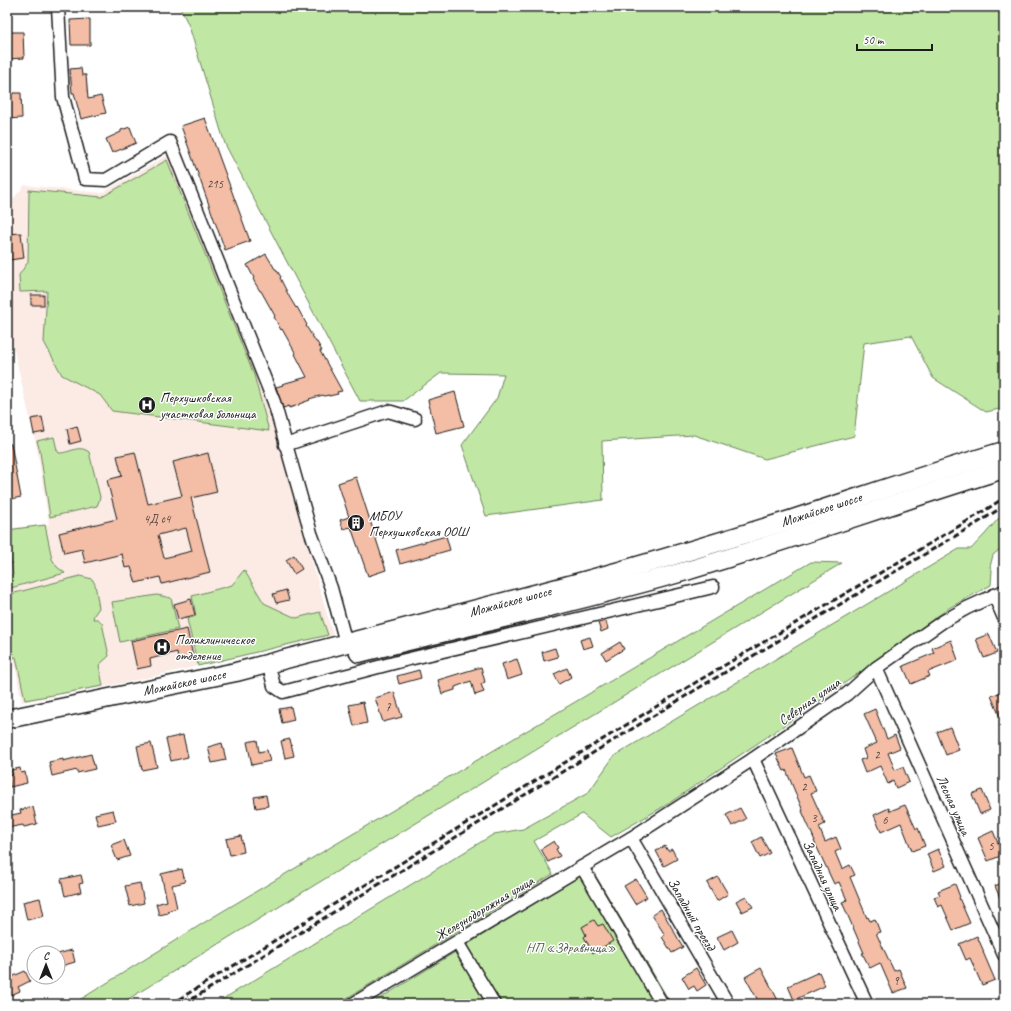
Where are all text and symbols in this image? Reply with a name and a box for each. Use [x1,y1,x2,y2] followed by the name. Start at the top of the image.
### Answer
[857,26,932,52] scale bar
[863,32,885,48] text: 50 m
[207,176,224,192] house number: 215
[159,389,257,422] place label: Перхушковская участковая больница
[137,395,157,415] hospital icon: Перхушковская участковая больница
[779,488,865,531] street label: Можайское шоссе
[369,507,471,540] place label: МБОУ Перхушковская ООШ
[144,511,172,527] house number: 4Д с4
[346,513,366,533] building icon: МБОУ Перхушковская ООШ
[467,582,554,621] street label: Можайское шоссе
[175,631,256,664] place label: Поликлиническое отделение
[152,637,172,657] hospital icon: Поликлиническое отделение
[141,665,228,700] street label: Можайское шоссе
[775,673,844,729] street label: Северная улица
[385,699,391,715] house number: 7
[874,747,881,763] house number: 2
[933,772,975,839] street label: Лесная улица
[801,779,808,795] house number: 2
[811,810,818,826] house number: 3
[882,812,888,828] house number: 6
[799,837,847,914] street label: Западная улица
[988,838,994,854] house number: 5
[432,872,538,945] street label: Железнодорожная улица
[664,875,720,955] street label: Западный проезд
[526,939,616,956] park label: НП «Здравница»
[26,945,66,985] north arrow
[43,948,50,962] text: С
[893,973,900,989] house number: 9

